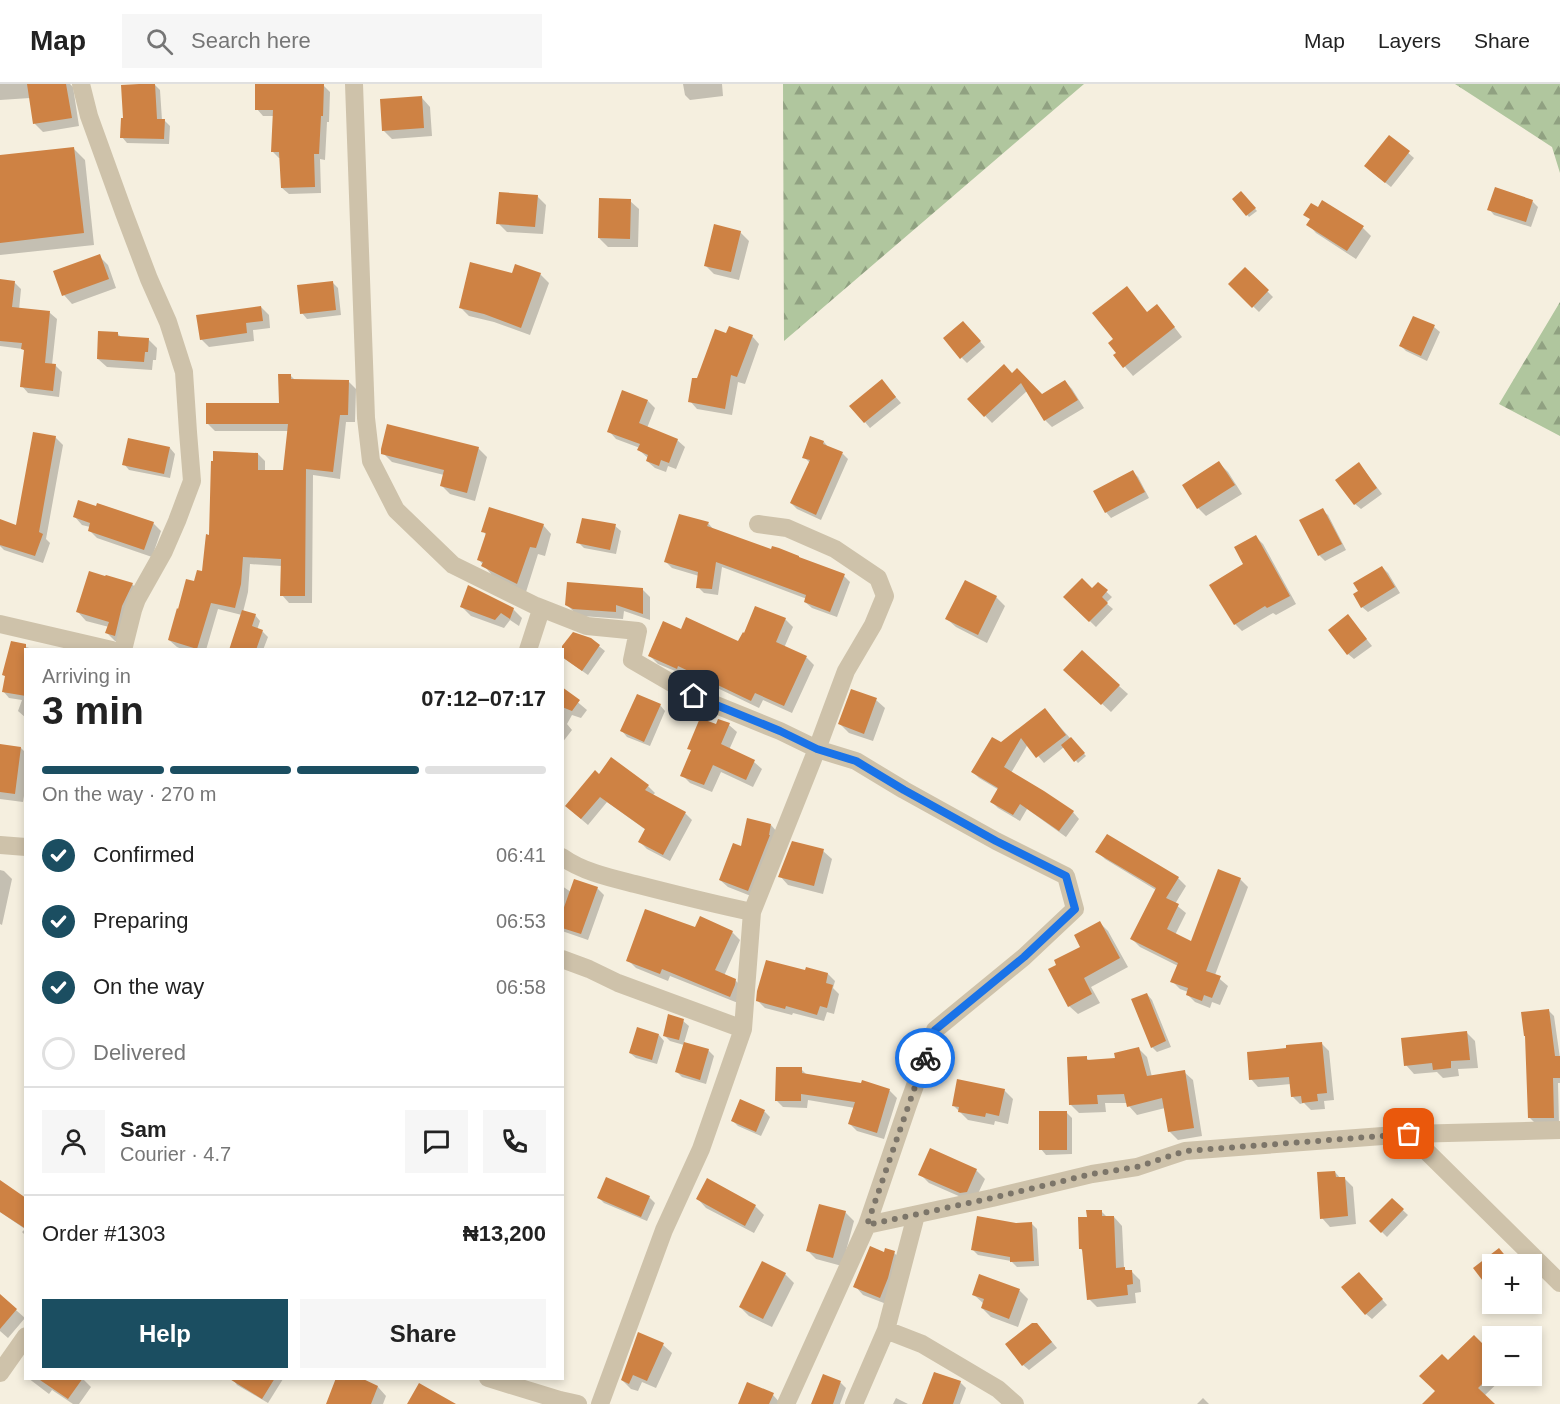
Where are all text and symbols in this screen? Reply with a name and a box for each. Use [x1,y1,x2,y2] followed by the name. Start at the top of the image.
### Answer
[122,14,542,68] search box
[30,25,86,56] text: Map
[143,25,176,58] icon: search
[191,28,311,53] text: Search here
[1304,29,1345,52] text: Map
[1378,29,1441,52] text: Layers
[1474,29,1530,52] text: Share
[42,665,131,687] text: Arriving in
[668,670,719,721] pin
[677,679,710,712] icon: home
[421,686,546,711] text: 07:12–07:17
[42,689,144,732] text: 3 min
[42,783,217,805] text: On the way · 270 m
[42,839,75,872] icon: check
[93,842,194,867] text: Confirmed
[496,844,546,866] text: 06:41
[42,905,75,938] icon: check
[93,908,188,933] text: Preparing
[496,910,546,932] text: 06:53
[42,971,75,1004] icon: check
[93,974,204,999] text: On the way
[496,976,546,998] text: 06:58
[895,1028,955,1088] courier
[93,1040,186,1065] text: Delivered
[909,1042,942,1075] icon: bike
[1383,1108,1434,1159] pin
[42,1110,105,1173] button: person
[405,1110,468,1173] button: chat
[483,1110,546,1173] button: phone
[120,1117,166,1142] text: Sam
[1392,1117,1425,1150] icon: bag
[120,1143,231,1165] text: Courier · 4.7
[42,1221,166,1246] text: Order #1303
[463,1221,546,1246] text: ₦13,200
[1482,1254,1542,1386] map controls
[1482,1254,1542,1314] button: +
[42,1299,288,1368] button: Help
[300,1299,546,1368] button: Share
[1482,1326,1542,1386] button: −

